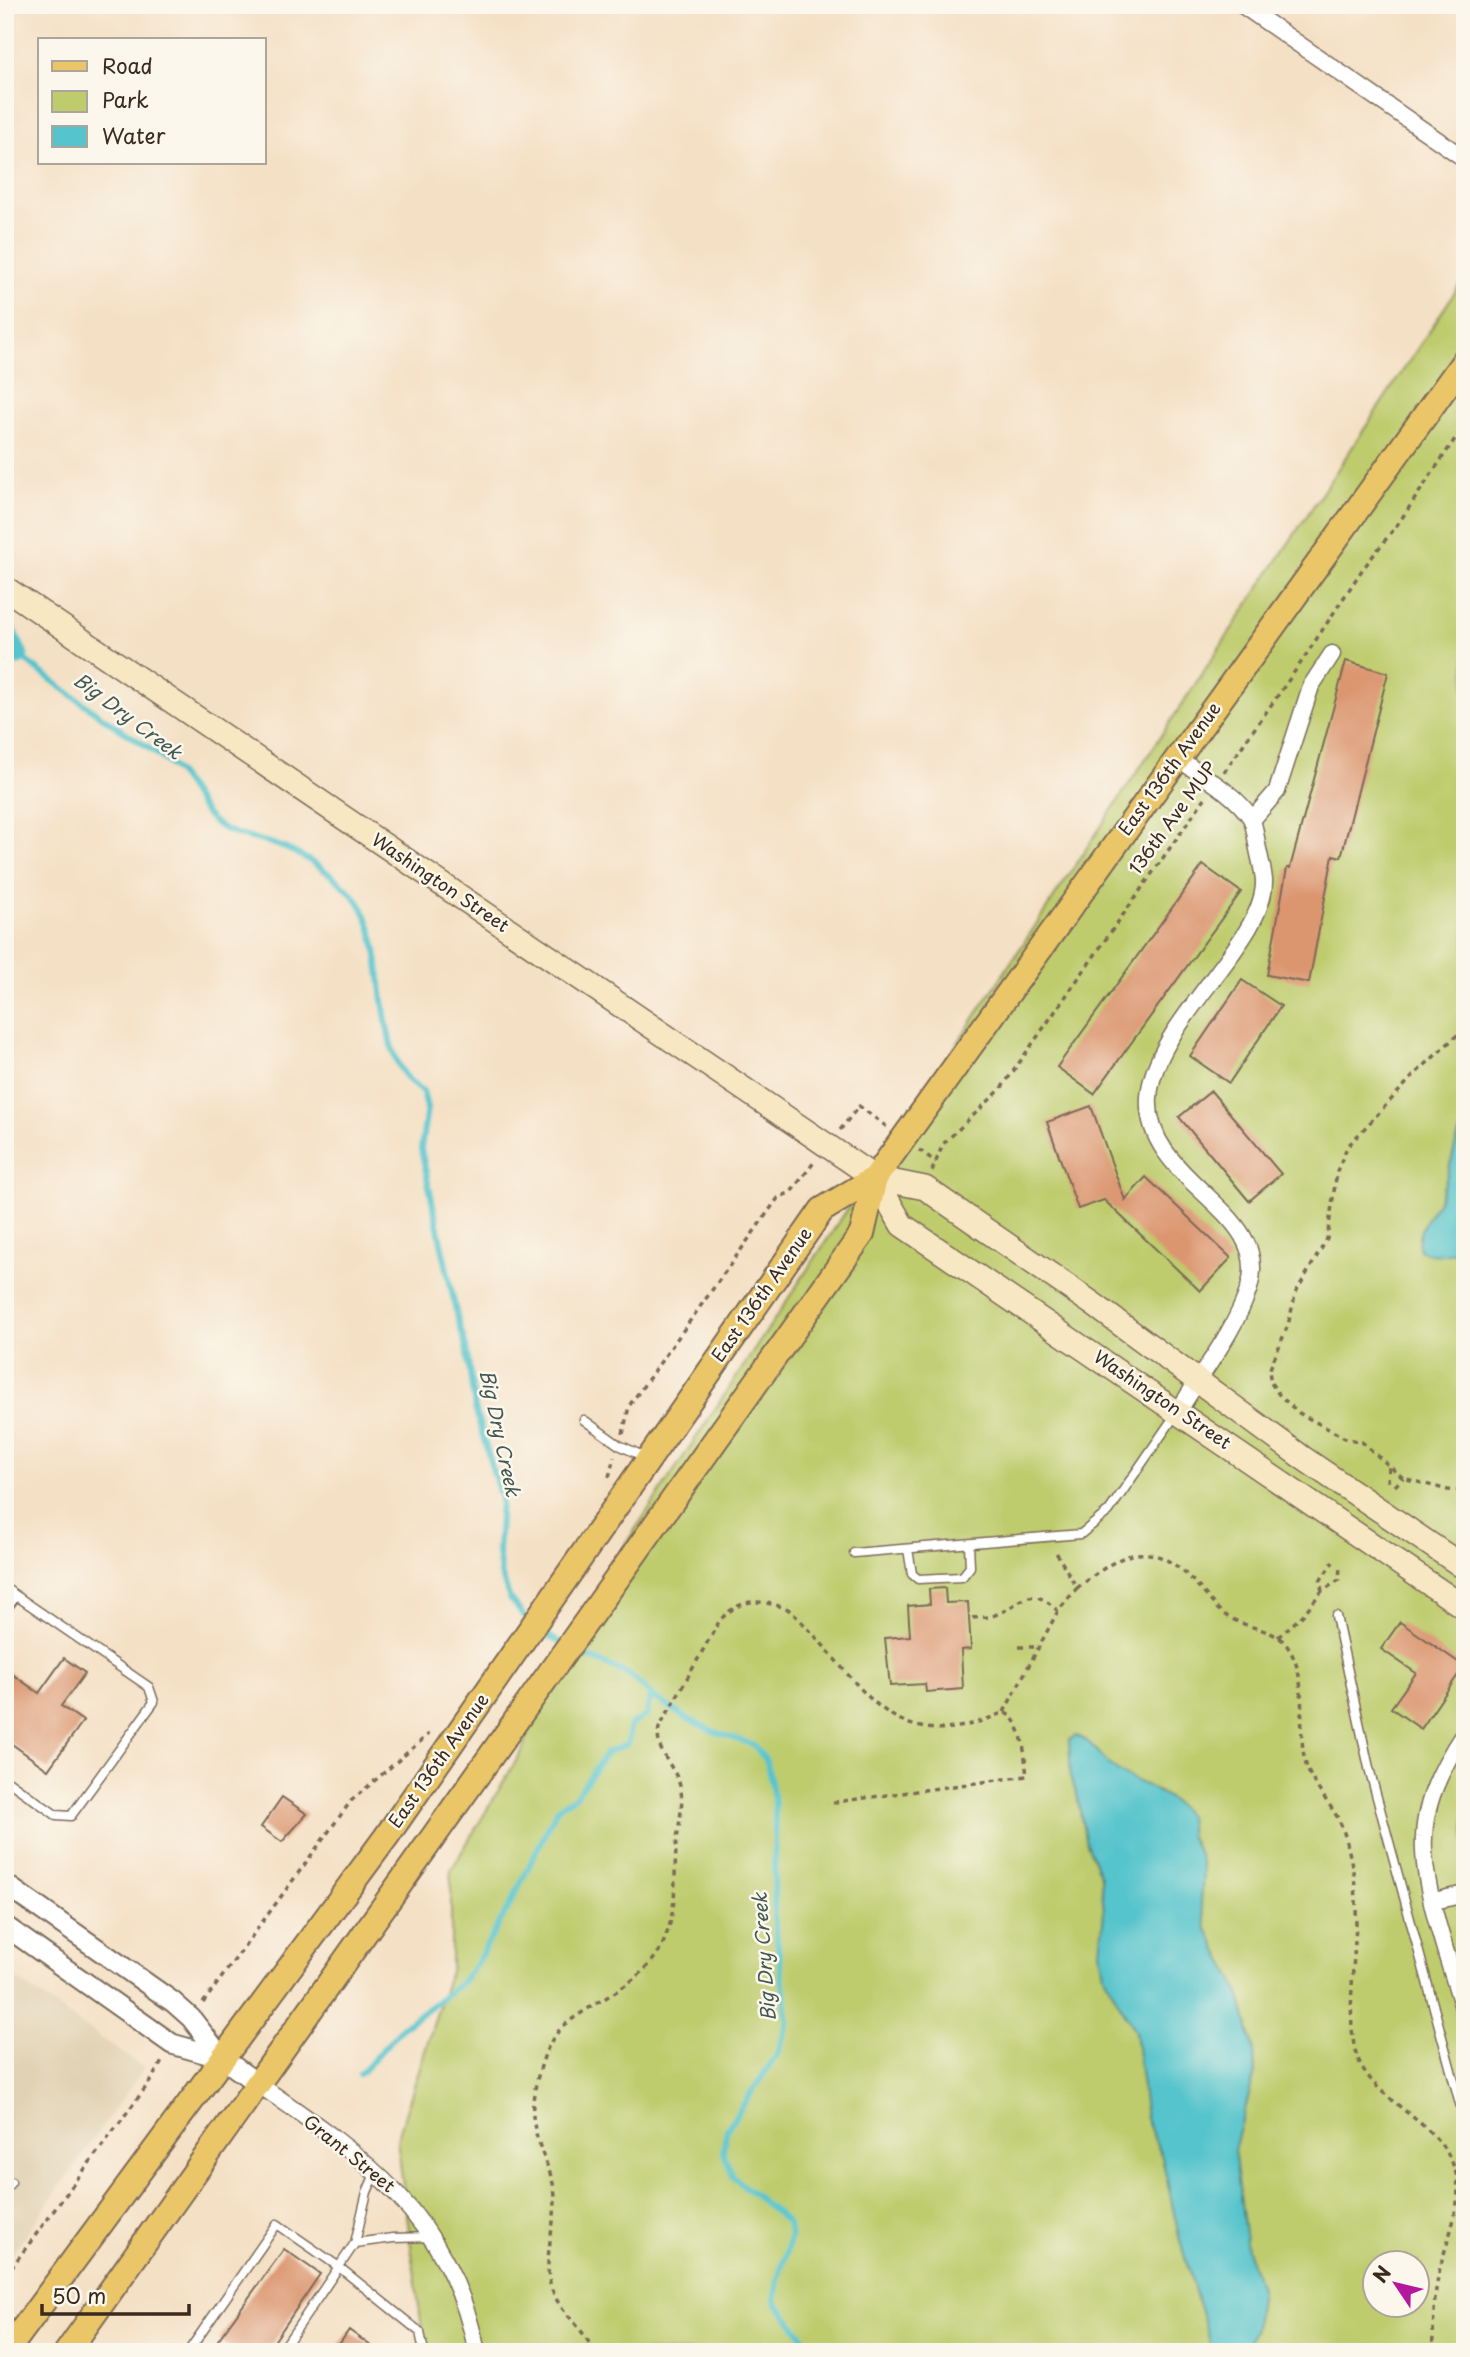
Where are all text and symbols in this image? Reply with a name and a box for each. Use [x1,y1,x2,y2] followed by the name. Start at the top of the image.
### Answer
[38,38,266,164] legend
[102,49,153,81] text: Road
[102,83,149,115] text: Park
[102,119,166,151] text: Water
[69,665,190,766] water label: Big Dry Creek
[1111,696,1227,840] street label: East 136th Avenue
[1121,755,1222,879] street label: 136th Ave MUP
[367,826,515,938] street label: Washington Street
[704,1221,818,1367] street label: East 136th Avenue
[1089,1343,1237,1455] street label: Washington Street
[474,1367,528,1500] water label: Big Dry Creek
[381,1687,495,1833] street label: East 136th Avenue
[744,1890,781,2022] water label: Big Dry Creek
[298,2107,402,2198] street label: Grant Street
[1362,2248,1432,2318] north arrow
[1365,2259,1397,2288] text: N
[42,2273,189,2317] scale bar
[52,2279,106,2311] text: 50 m

